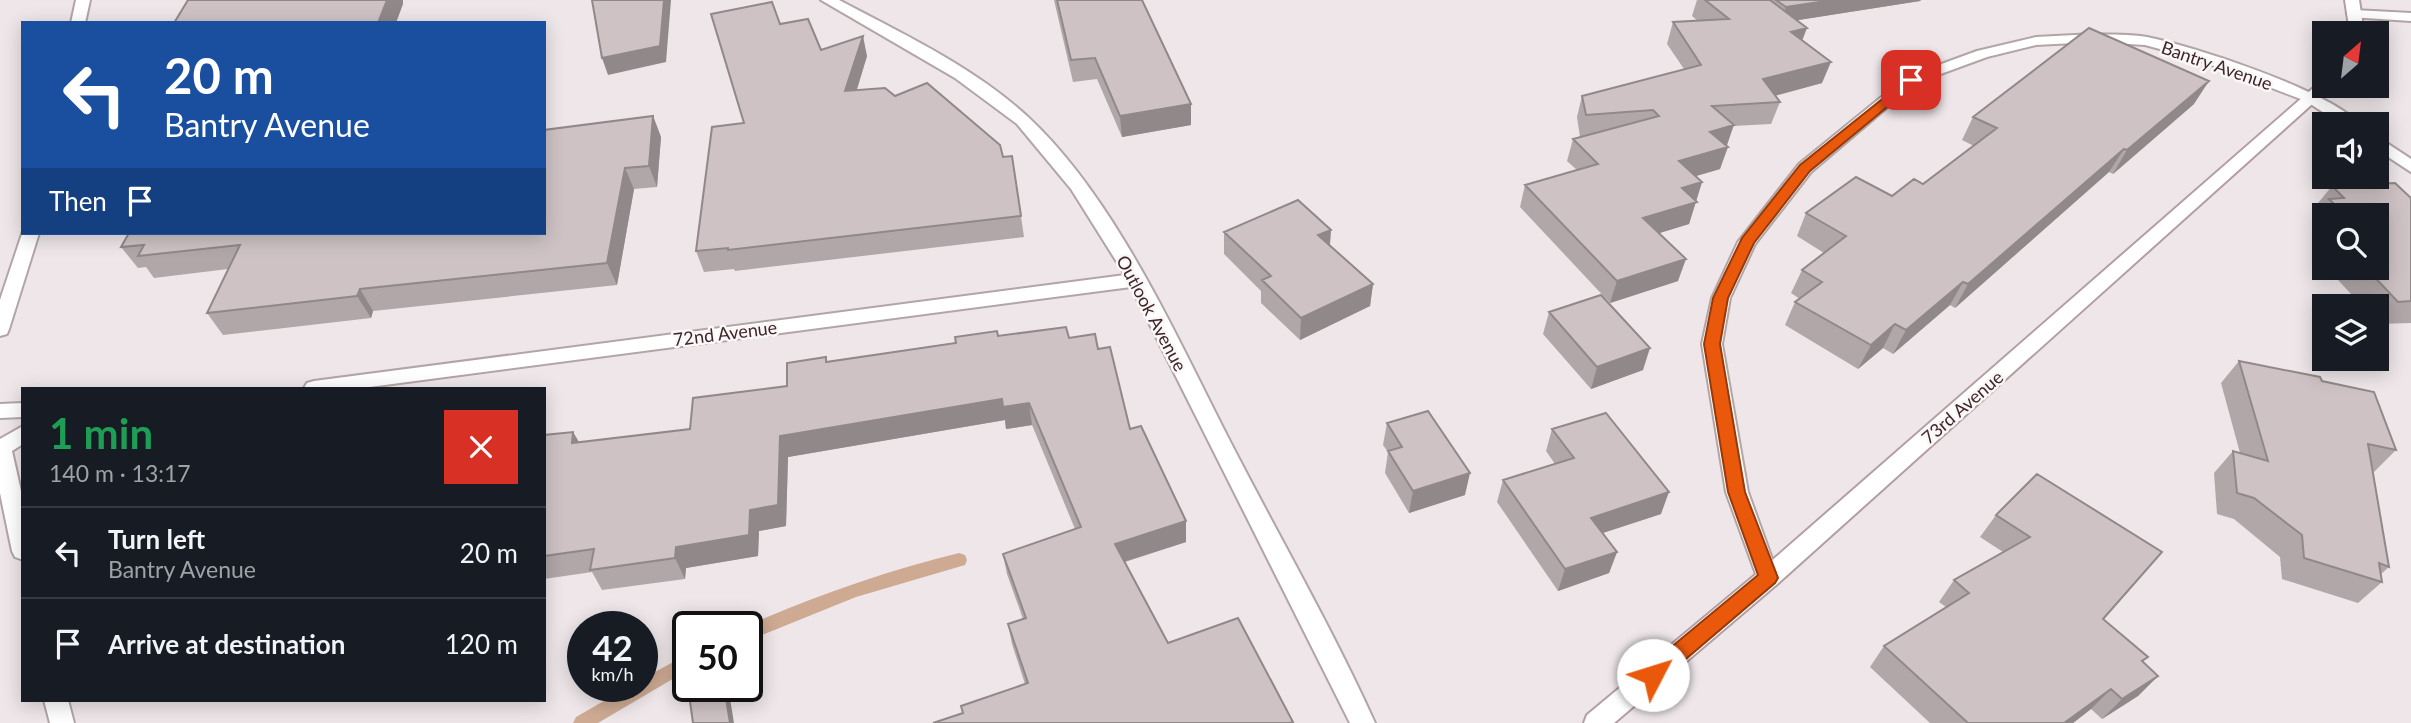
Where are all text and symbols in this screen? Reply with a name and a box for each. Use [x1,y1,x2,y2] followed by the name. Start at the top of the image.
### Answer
[2312,21,2389,98] north arrow
[2312,21,2389,371] map controls
[2159,36,2275,94] street label: Bantry Avenue
[164,46,274,104] text: 20 m
[49,49,140,140] icon: left
[1881,50,1941,110] pin
[1892,61,1930,99] icon: arrive
[164,105,370,144] text: Bantry Avenue
[2312,112,2389,189] button: sound
[121,182,159,220] icon: arrive
[49,185,107,217] text: Then
[2312,203,2389,280] button: search
[1112,251,1192,375] street label: Outlook Avenue
[2312,294,2389,371] button: layers
[672,316,778,350] street label: 72nd Avenue
[1917,366,2007,448] street label: 73rd Avenue
[49,408,153,458] text: 1 min
[444,410,518,484] button: close
[49,459,191,487] text: 140 m · 13:17
[108,523,205,555] text: Turn left
[49,534,87,572] icon: left
[460,537,518,569] text: 20 m
[108,555,256,583] text: Bantry Avenue
[672,611,763,702] speed limit sign: 50
[49,625,87,663] icon: arrive
[592,626,633,668] text: 42
[108,628,345,660] text: Arrive at destination
[445,628,518,660] text: 120 m
[1616,638,1690,712] position arrow
[591,663,634,685] text: km/h

